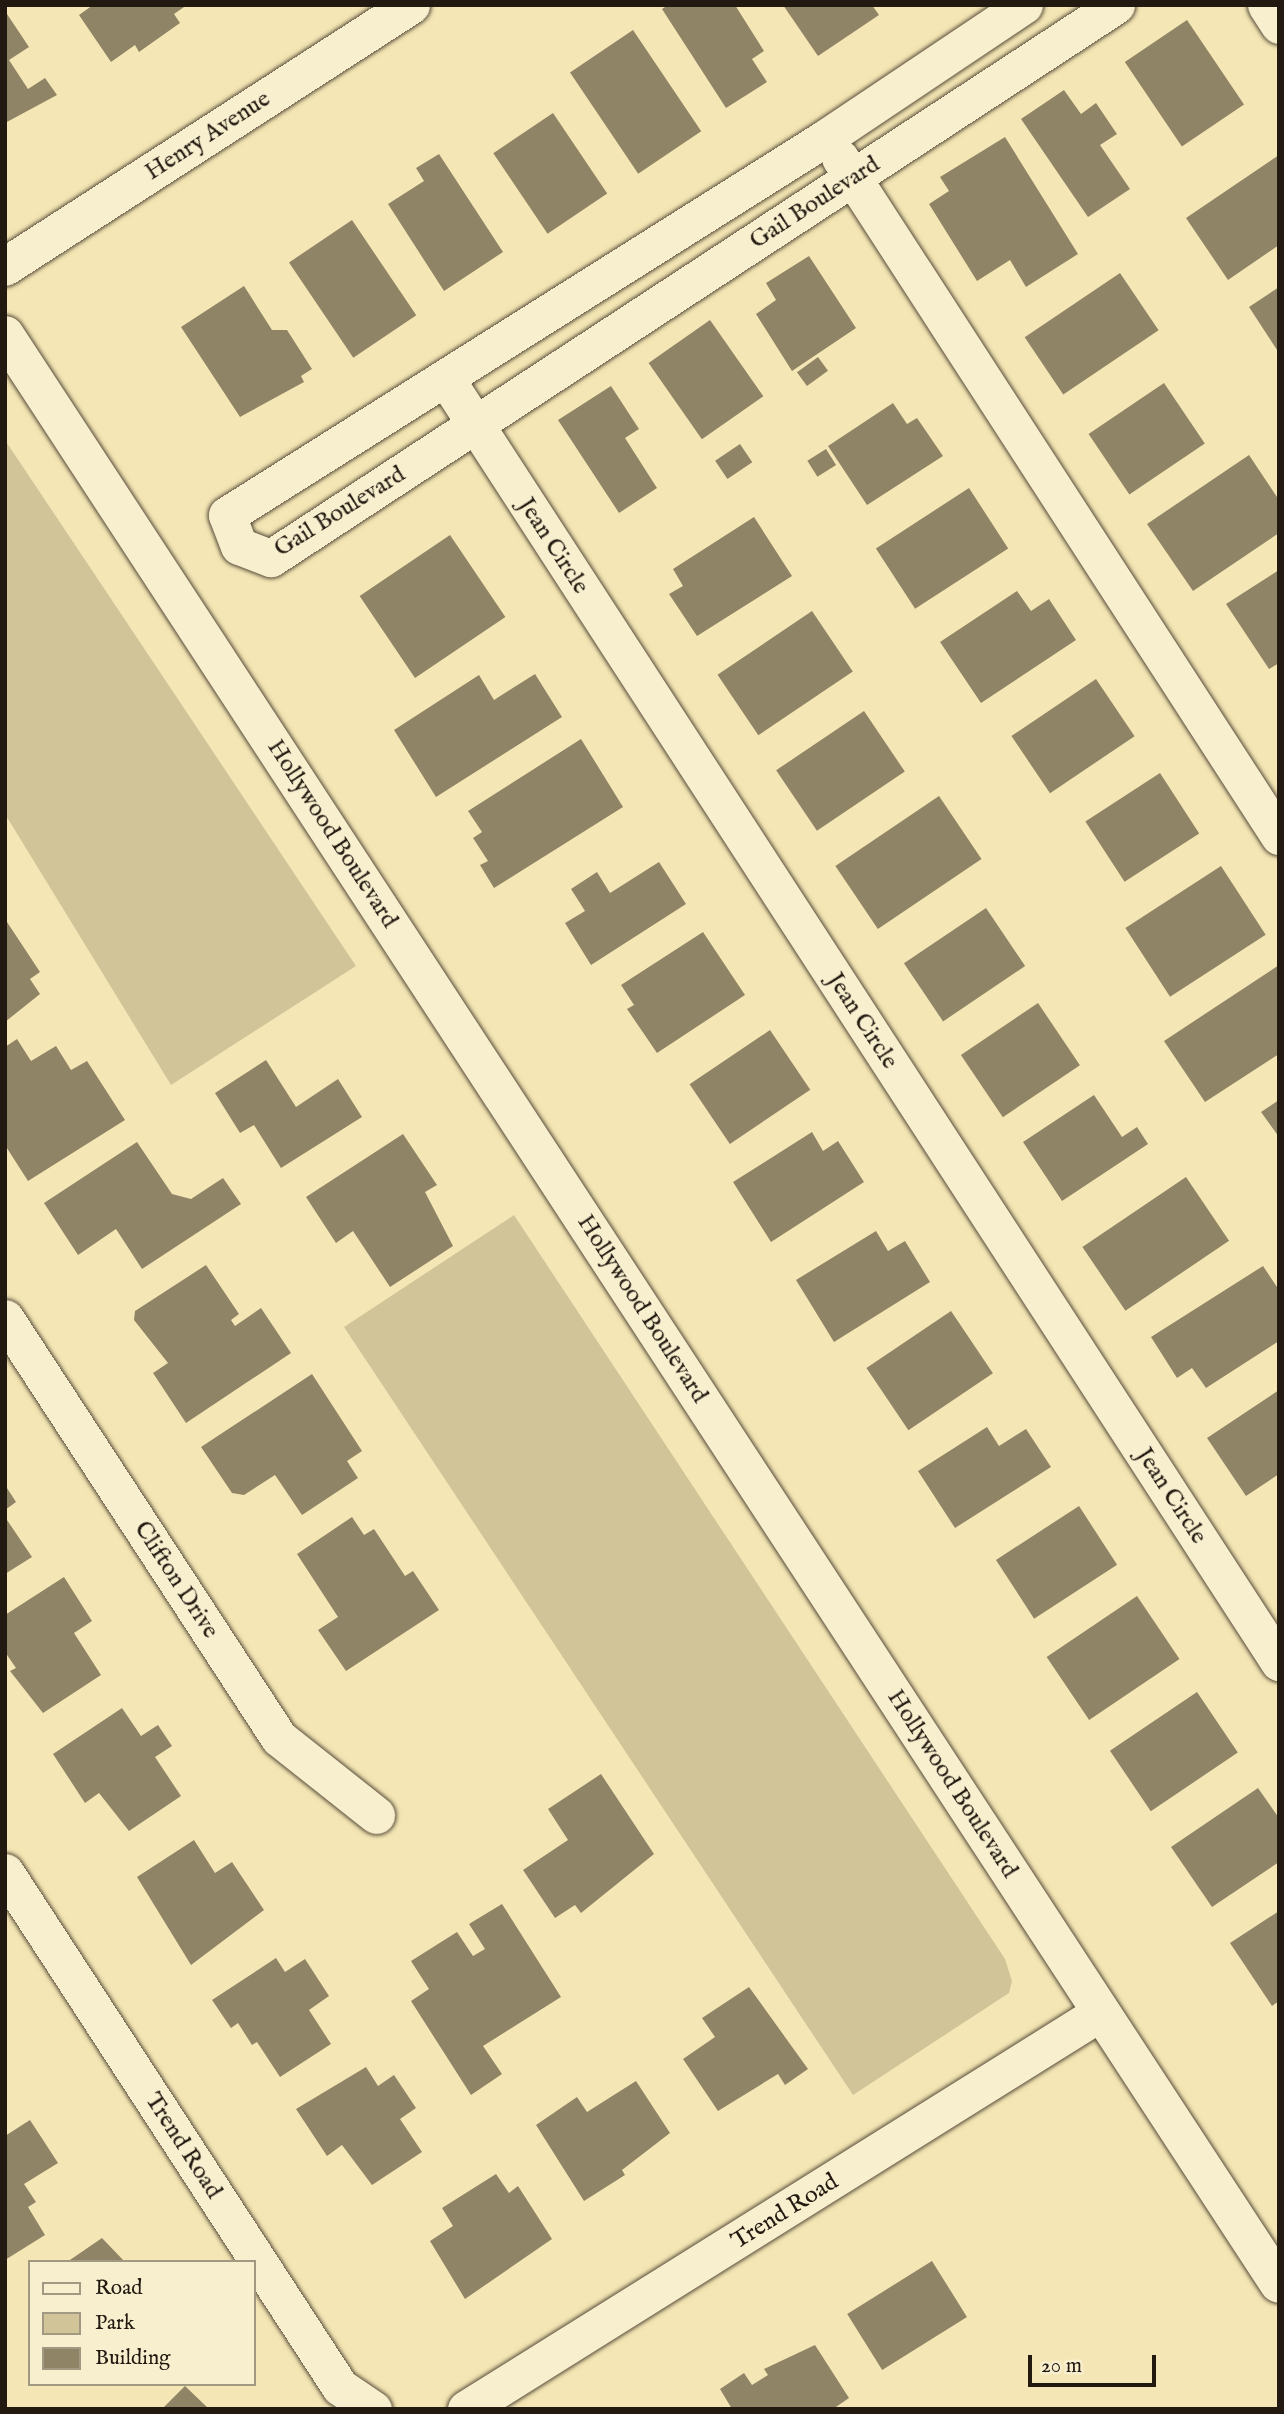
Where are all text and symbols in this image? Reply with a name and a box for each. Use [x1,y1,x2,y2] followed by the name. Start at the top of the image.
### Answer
[140,85,276,187] street label: Henry Avenue
[745,150,885,256] street label: Gail Boulevard
[269,460,411,564] street label: Gail Boulevard
[511,493,595,599] street label: Jean Circle
[260,735,404,933] street label: Hollywood Boulevard
[820,968,904,1074] street label: Jean Circle
[570,1210,714,1408] street label: Hollywood Boulevard
[1129,1443,1213,1549] street label: Jean Circle
[127,1516,225,1644] street label: Clifton Drive
[880,1685,1024,1883] street label: Hollywood Boulevard
[138,2088,228,2204] street label: Trend Road
[726,2168,844,2256] street label: Trend Road
[28,2260,256,2386] legend
[95,2275,142,2302] text: Road
[95,2310,135,2337] text: Park
[1032,2340,1160,2384] scale bar
[95,2345,170,2372] text: Building
[1041,2353,1082,2380] text: 20 m

